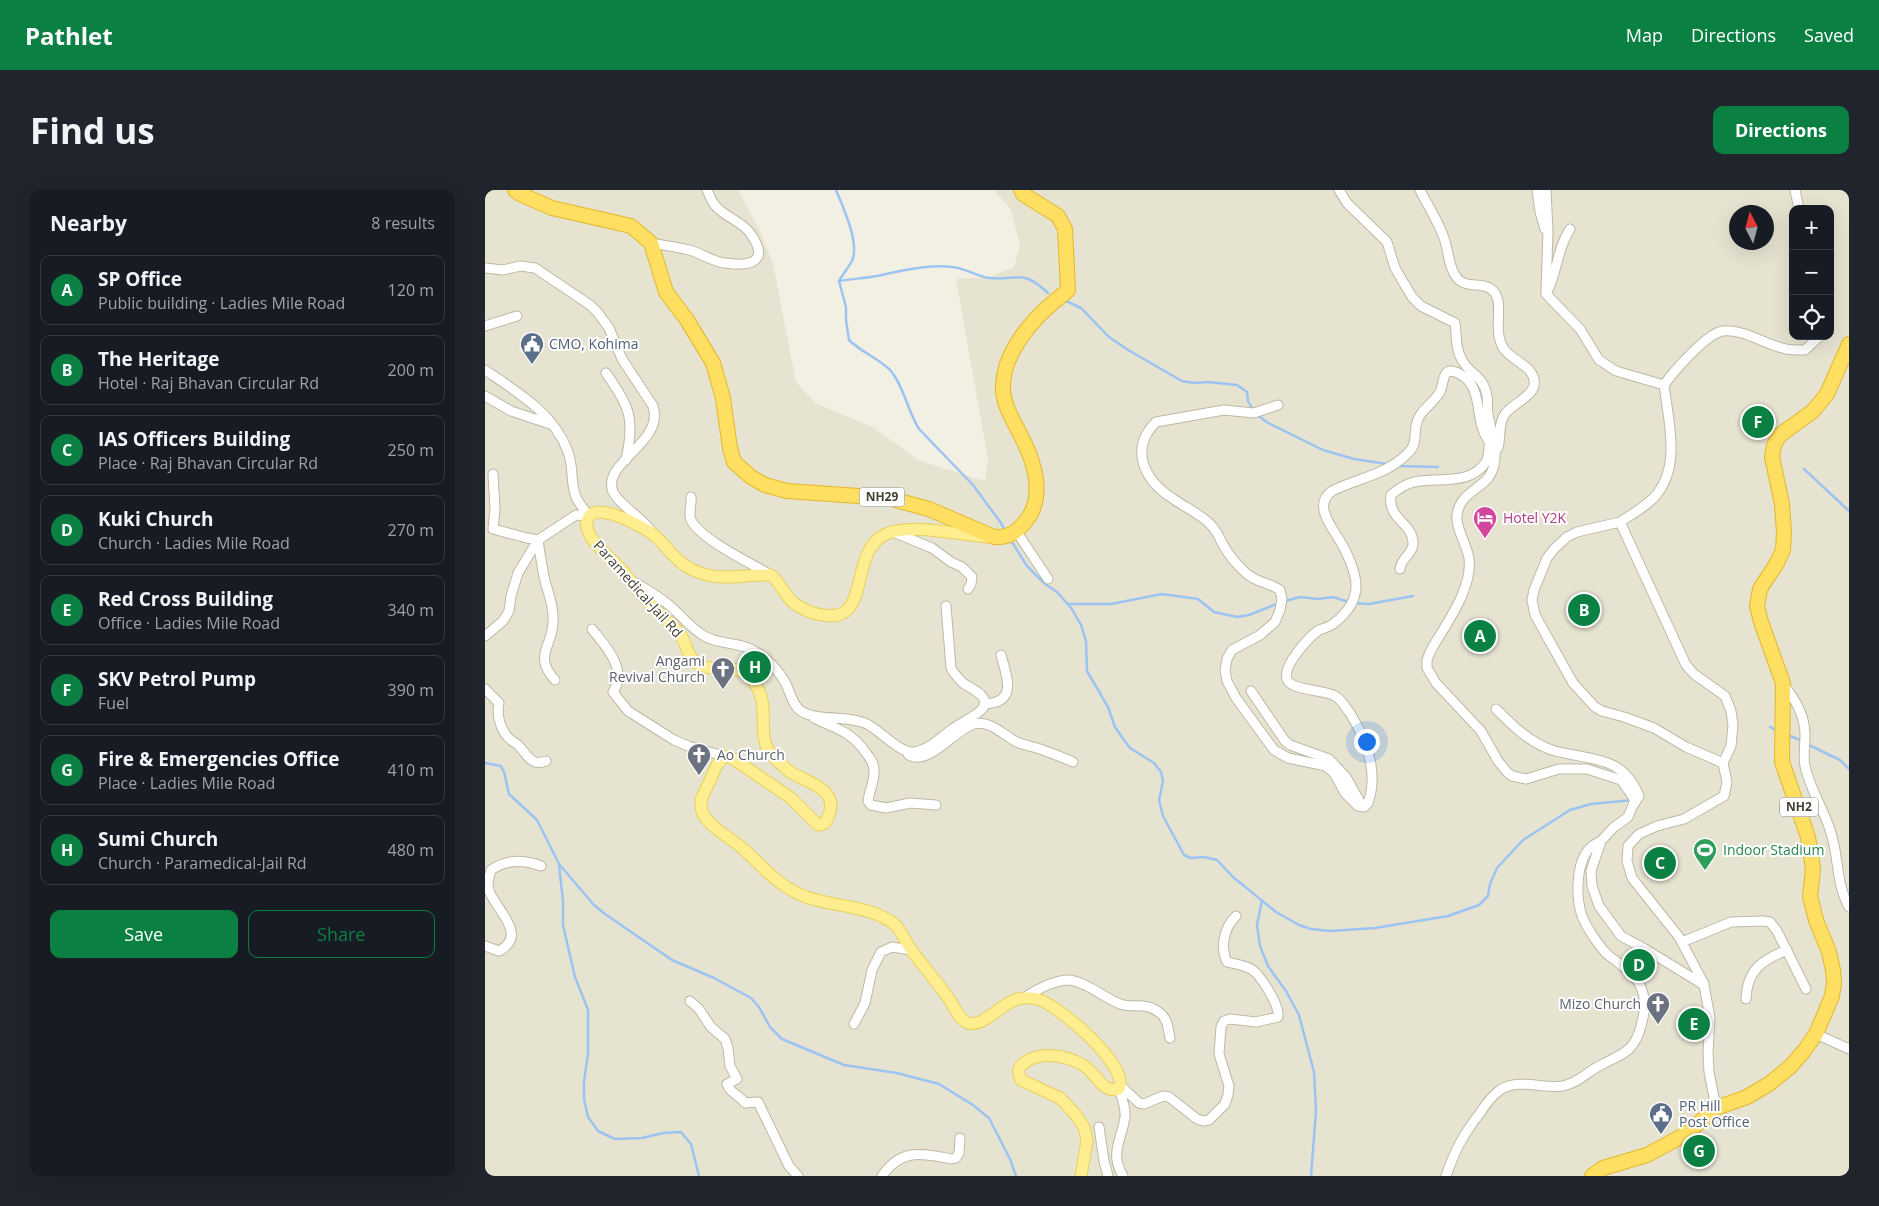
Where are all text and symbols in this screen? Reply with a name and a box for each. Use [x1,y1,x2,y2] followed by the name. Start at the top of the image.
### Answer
[25,19,113,52] text: Pathlet
[1626,23,1663,47] text: Map
[1691,23,1776,47] text: Directions
[1804,23,1854,47] text: Saved
[1713,106,1849,154] button: Directions
[30,107,155,154] text: Find us
[1729,205,1774,250] north arrow
[1789,205,1834,340] map controls
[1789,205,1834,250] button: +
[50,209,127,237] text: Nearby
[371,212,435,234] text: 8 results
[1789,250,1834,295] button: −
[98,266,182,292] text: SP Office
[61,279,73,301] text: A
[388,279,434,301] text: 120 m
[98,292,345,314] text: Public building · Ladies Mile Road
[1789,295,1834,340] button: locate
[519,331,545,365] public building icon: CMO, Kohima
[549,334,638,353] place label: CMO, Kohima
[98,346,220,372] text: The Heritage
[62,359,72,381] text: B
[388,359,434,381] text: 200 m
[98,372,319,394] text: Hotel · Raj Bhavan Circular Rd
[1742,403,1774,441] pin: F
[98,426,290,452] text: IAS Officers Building
[62,439,72,461] text: C
[388,439,434,461] text: 250 m
[98,452,318,474] text: Place · Raj Bhavan Circular Rd
[859,488,905,506] road number: NH29
[1472,505,1498,539] hotel icon: Hotel Y2K
[98,506,214,532] text: Kuki Church
[1503,508,1567,527] place label: Hotel Y2K
[61,519,73,541] text: D
[388,519,434,541] text: 270 m
[98,532,290,554] text: Church · Ladies Mile Road
[590,536,687,641] street label: Paramedical-Jail Rd
[98,586,273,612] text: Red Cross Building
[1568,591,1600,629] pin: B
[63,599,71,621] text: E
[388,599,434,621] text: 340 m
[98,612,280,634] text: Office · Ladies Mile Road
[1464,617,1496,655] pin: A
[739,648,771,686] pin: H
[609,651,705,686] place label: Angami Revival Church
[710,656,736,690] church icon: Angami Revival Church
[98,666,256,692] text: SKV Petrol Pump
[63,679,71,701] text: F
[388,679,434,701] text: 390 m
[98,692,129,714] text: Fuel
[1354,729,1380,755] your location
[686,742,712,776] church icon: Ao Church
[717,745,785,764] place label: Ao Church
[98,746,340,772] text: Fire & Emergencies Office
[61,759,73,781] text: G
[388,759,434,781] text: 410 m
[98,772,275,794] text: Place · Ladies Mile Road
[1780,798,1818,816] road number: NH2
[98,826,218,852] text: Sumi Church
[1692,837,1718,871] sports icon: Indoor Stadium
[61,839,73,861] text: H
[388,839,434,861] text: 480 m
[1723,840,1824,859] place label: Indoor Stadium
[1644,844,1676,882] pin: C
[98,852,307,874] text: Church · Paramedical-Jail Rd
[50,910,238,958] button: Save
[248,910,435,958] button: Share
[1623,946,1655,984] pin: D
[1645,991,1671,1025] church icon: Mizo Church
[1559,994,1641,1013] place label: Mizo Church
[1678,1005,1710,1043] pin: E
[1679,1096,1750,1131] place label: PR Hill Post Office
[1648,1101,1674,1135] public building icon: PR Hill Post Office
[1683,1132,1715,1170] pin: G

